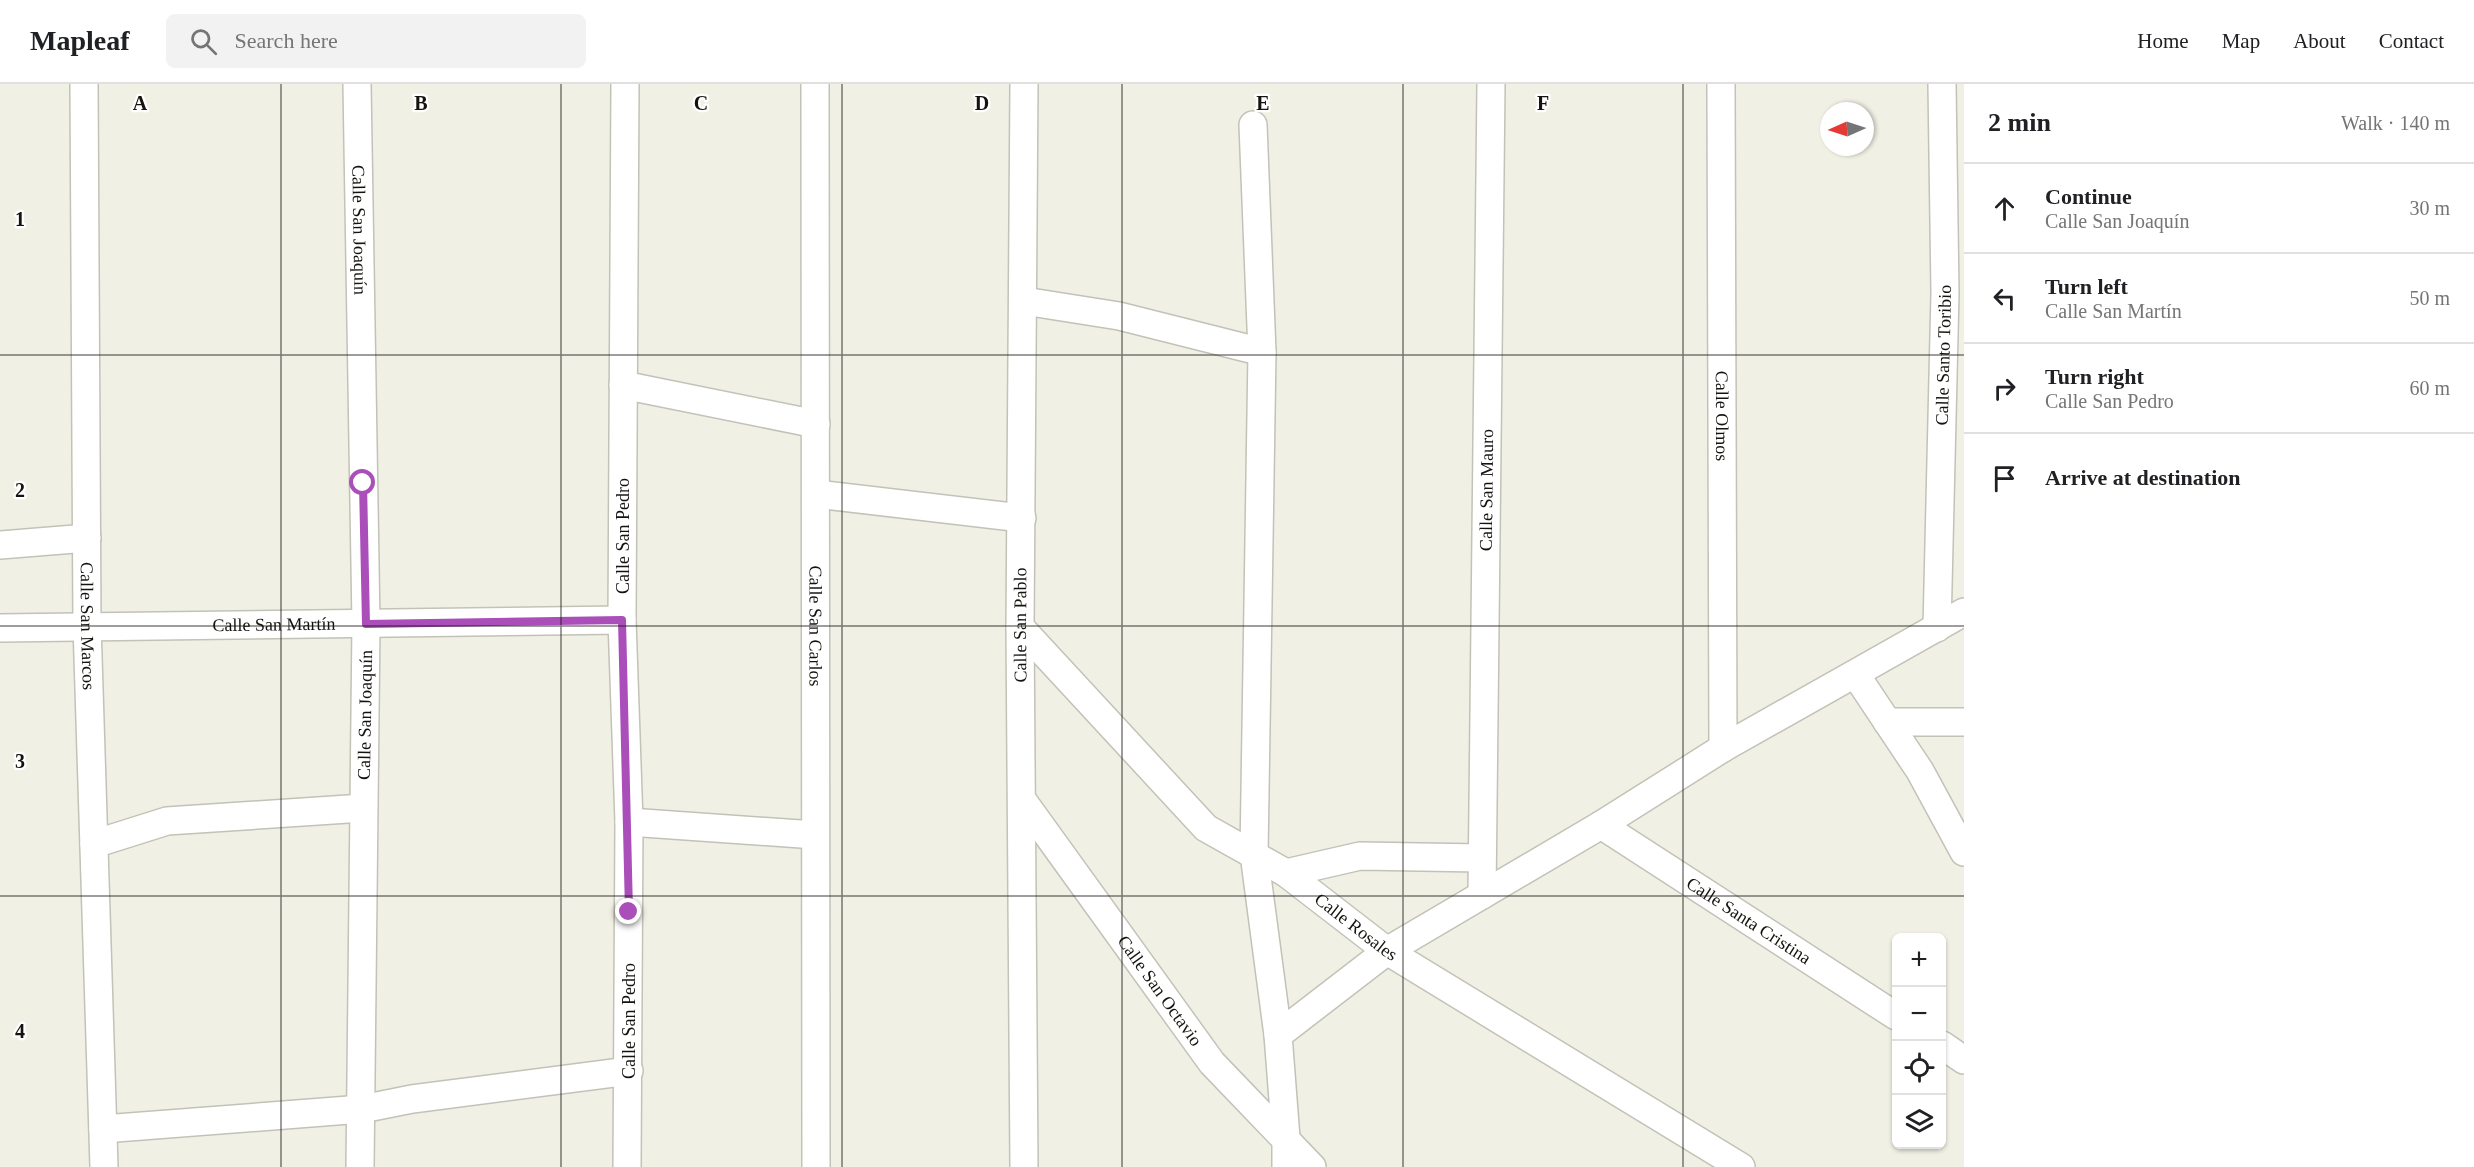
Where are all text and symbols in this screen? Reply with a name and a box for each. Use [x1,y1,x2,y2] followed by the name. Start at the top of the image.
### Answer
[166,14,586,68] search box
[30,25,130,56] text: Mapleaf
[187,25,220,58] icon: search
[235,28,338,53] text: Search here
[2137,29,2189,53] text: Home
[2222,29,2260,53] text: Map
[2293,29,2346,53] text: About
[2379,29,2444,53] text: Contact
[133,92,148,114] text: A
[414,92,428,114] text: B
[694,92,708,114] text: C
[975,92,989,114] text: D
[1256,92,1270,114] text: E
[1537,92,1549,114] text: F
[1820,102,1874,156] north arrow
[1988,108,2051,137] text: 2 min
[2341,112,2450,134] text: Walk · 140 m
[348,165,371,295] street label: Calle San Joaquín
[2045,184,2132,209] text: Continue
[1988,192,2021,225] icon: ahead
[2409,197,2450,219] text: 30 m
[15,208,25,230] text: 1
[2045,210,2189,232] text: Calle San Joaquín
[2045,274,2128,299] text: Turn left
[1988,282,2021,315] icon: left
[1932,285,1955,426] street label: Calle Santo Toribio
[2409,287,2450,309] text: 50 m
[2045,300,2182,322] text: Calle San Martín
[2045,364,2144,389] text: Turn right
[1712,371,1732,461] street label: Calle Olmos
[1988,372,2021,405] icon: right
[2409,377,2450,399] text: 60 m
[2045,390,2174,412] text: Calle San Pedro
[1476,429,1497,551] street label: Calle San Mauro
[1988,462,2021,495] icon: arrive
[2045,465,2241,490] text: Arrive at destination
[349,469,375,495] route start
[613,478,633,594] street label: Calle San Pedro
[15,479,25,501] text: 2
[77,562,99,690] street label: Calle San Marcos
[805,565,826,687] street label: Calle San Carlos
[1010,567,1030,683] street label: Calle San Pablo
[212,614,336,635] street label: Calle San Martín
[354,650,376,780] street label: Calle San Joaquín
[15,750,25,772] text: 3
[1683,873,1815,968] street label: Calle Santa Cristina
[1311,889,1401,965] street label: Calle Rosales
[615,898,641,924] route end
[1113,932,1206,1050] street label: Calle San Octavio
[1892,933,1946,1149] map controls
[1892,933,1946,987] button: +
[619,963,639,1079] street label: Calle San Pedro
[1892,987,1946,1041] button: −
[15,1020,25,1042] text: 4
[1892,1041,1946,1095] button: locate
[1892,1095,1946,1149] button: layers

